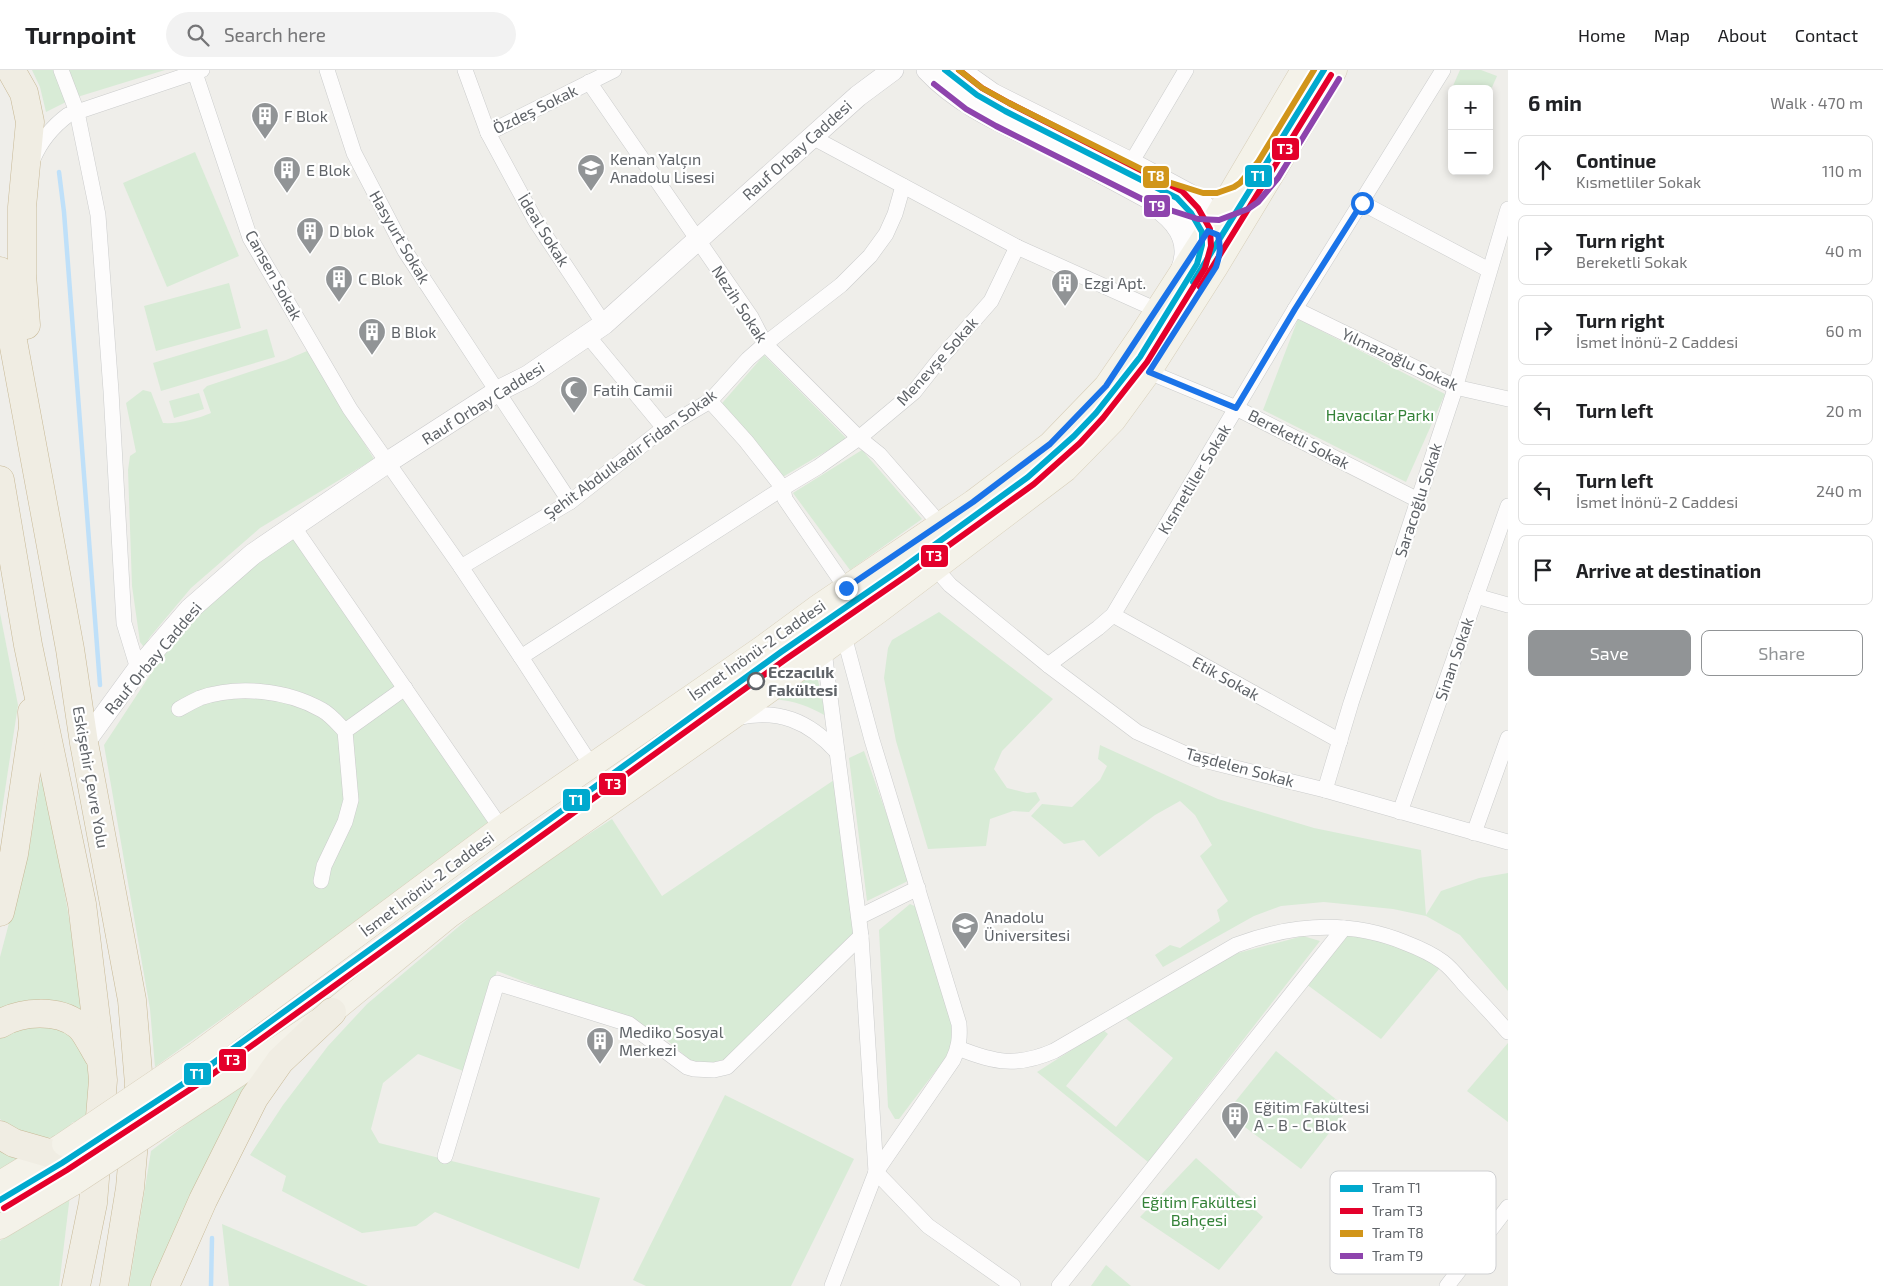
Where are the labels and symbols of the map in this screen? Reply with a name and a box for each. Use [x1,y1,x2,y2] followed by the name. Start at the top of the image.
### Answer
[490,80,580,138] street label: Özdeş Sokak
[738,95,855,204] street label: Rauf Orbay Caddesi
[250,101,280,140] building icon: F Blok
[284,106,328,125] place label: F Blok
[1271,137,1300,161] line badge: T3
[1277,140,1293,157] text: T3
[610,149,715,186] place label: Kenan Yalçın Anadolu Lisesi
[576,153,606,192] school or university icon: Kenan Yalçın Anadolu Lisesi
[272,155,302,194] building icon: E Blok
[306,160,350,179] place label: E Blok
[1244,164,1273,188] line badge: T1
[1142,165,1170,189] line badge: T8
[1147,167,1165,184] text: T8
[1251,167,1265,184] text: T1
[366,187,435,287] street label: Hasyurt Sokak
[515,190,574,269] street label: İdeal Sokak
[1351,192,1374,215] route start
[1143,194,1171,218] line badge: T9
[1149,197,1165,214] text: T9
[295,216,325,255] building icon: D blok
[329,221,374,240] place label: D blok
[242,226,307,323] street label: Cansen Sokak
[708,262,772,346] street label: Nezih Sokak
[324,264,354,303] building icon: C Blok
[1050,268,1080,307] building icon: Ezgi Apt.
[358,269,403,288] place label: C Blok
[1084,273,1146,292] place label: Ezgi Apt.
[892,313,982,409] street label: Menevşe Sokak
[357,317,387,356] building icon: B Blok
[391,322,436,341] place label: B Blok
[1339,323,1462,394] street label: Yılmazoğlu Sokak
[418,357,547,448] street label: Rauf Orbay Caddesi
[559,375,589,414] mosque icon: Fatih Camii
[593,380,673,399] place label: Fatih Camii
[540,385,720,523] street label: Şehit Abdulkadir Fidan Sokak
[1245,405,1353,472] street label: Bereketli Sokak
[1326,405,1434,424] park label: Havacılar Parkı
[1153,420,1234,537] street label: Kısmetliler Sokak
[1390,440,1445,559] street label: Saracoğlu Sokak
[920,544,949,568] line badge: T3
[926,547,942,564] text: T3
[835,577,858,600] route end
[685,595,829,704] street label: İsmet İnönü-2 Caddesi
[100,598,205,718] street label: Rauf Orbay Caddesi
[1430,615,1477,703] street label: Sinan Sokak
[1189,651,1263,704] street label: Etik Sokak
[768,662,838,699] place label: Eczacılık Fakültesi
[747,672,765,690] marker: Eczacılık Fakültesi
[69,704,113,850] street label: Eskişehir Çevre Yolu
[1183,743,1297,791] street label: Taşdelen Sokak
[598,772,627,796] line badge: T3
[605,775,621,792] text: T3
[562,788,591,812] line badge: T1
[569,791,583,808] text: T1
[356,827,497,940] street label: İsmet İnönü-2 Caddesi
[984,907,1070,944] place label: Anadolu Üniversitesi
[950,911,980,950] school or university icon: Anadolu Üniversitesi
[619,1022,724,1059] place label: Mediko Sosyal Merkezi
[585,1026,615,1065] building icon: Mediko Sosyal Merkezi
[218,1048,247,1072] line badge: T3
[224,1051,240,1068] text: T3
[183,1062,212,1086] line badge: T1
[190,1065,204,1082] text: T1
[1254,1097,1369,1134] place label: Eğitim Fakültesi A - B - C Blok
[1220,1101,1250,1140] building icon: Eğitim Fakültesi A - B - C Blok
[1330,1171,1496,1274] legend
[1372,1179,1421,1196] text: Tram T1
[1141,1192,1257,1230] park label: Eğitim Fakültesi Bahçesi
[1372,1202,1423,1219] text: Tram T3
[1372,1224,1424,1241] text: Tram T8
[1372,1247,1423,1264] text: Tram T9

